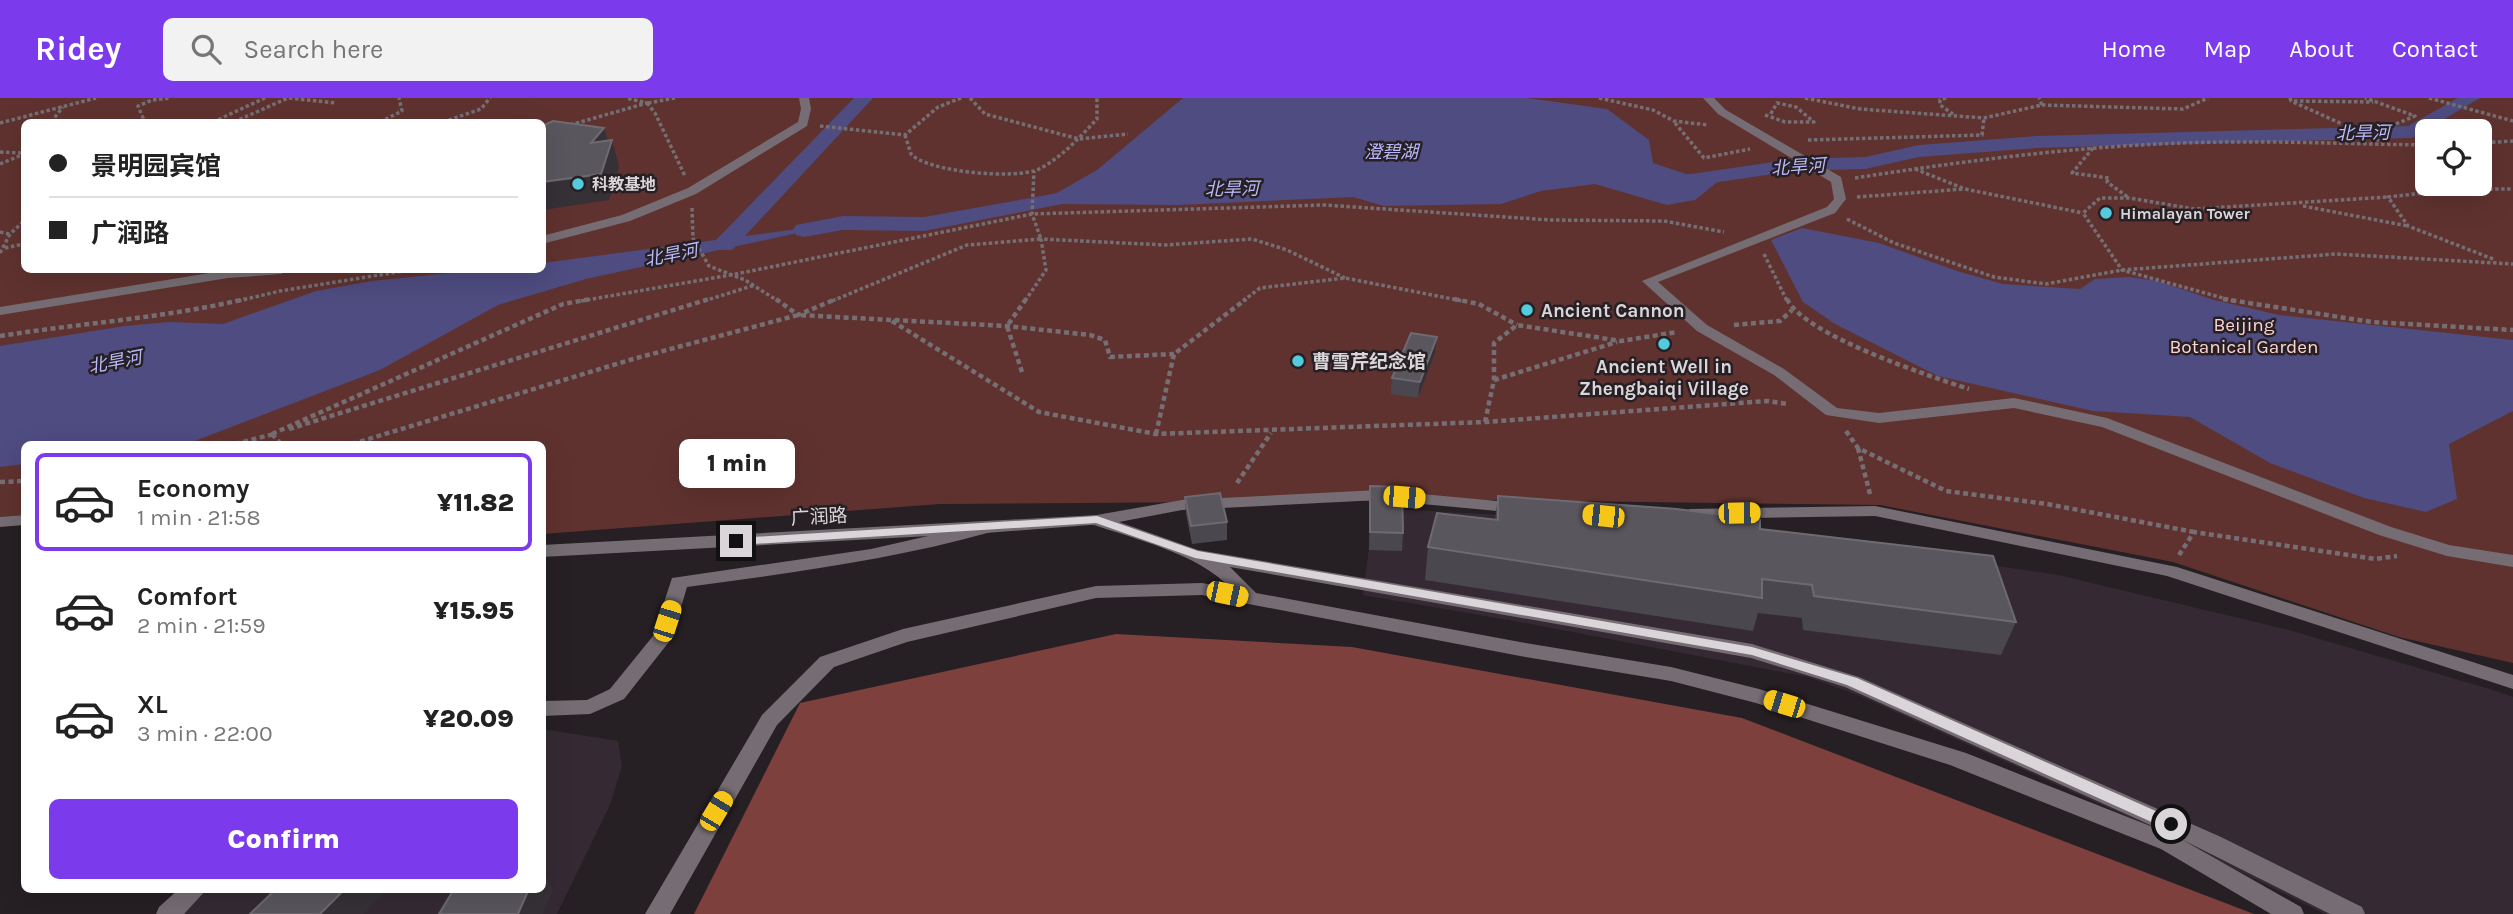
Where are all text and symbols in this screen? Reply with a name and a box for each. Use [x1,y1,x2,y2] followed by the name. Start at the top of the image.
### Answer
[163,18,653,81] search box
[35,30,121,68] text: Ridey
[187,30,225,68] icon: search
[243,34,383,65] text: Search here
[2102,35,2166,63] text: Home
[2204,35,2251,63] text: Map
[2289,35,2354,63] text: About
[2392,35,2478,63] text: Contact
[2415,119,2492,196] map controls
[2415,119,2492,196] button: locate
[2336,121,2393,144] water label: 北旱河
[1364,141,1421,163] water label: 澄碧湖
[91,151,221,182] text: 景明园宾馆
[1770,154,1829,180] water label: 北旱河
[592,175,656,194] place label: 科教基地
[570,176,586,192] marker: 科教基地
[1205,177,1262,200] water label: 北旱河
[2120,204,2250,223] place label: Himalayan Tower
[2098,205,2114,221] marker: Himalayan Tower
[91,218,169,249] text: 广润路
[642,238,703,271] water label: 北旱河
[1541,300,1685,322] place label: Ancient Cannon
[1519,302,1535,318] marker: Ancient Cannon
[2169,314,2319,358] park label: Beijing Botanical Garden
[1656,336,1672,352] marker: Ancient Well in Zhengbaiqi Village
[86,345,147,378] water label: 北旱河
[1312,351,1426,373] place label: 曹雪芹纪念馆
[1290,353,1306,369] marker: 曹雪芹纪念馆
[1579,356,1749,400] place label: Ancient Well in Zhengbaiqi Village
[678,440,794,488] callout: 1 min
[707,450,767,477] text: 1 min
[53,471,116,534] icon: car
[137,473,249,504] text: Economy
[1383,485,1426,509] car
[437,487,514,518] text: ¥11.82
[1718,502,1761,524] car
[1582,503,1625,529] car
[137,504,261,531] text: 1 min · 21:58
[790,505,848,529] street label: 广润路
[720,525,752,557] route end
[53,579,116,642] icon: car
[1205,579,1250,609] car
[137,581,238,612] text: Comfort
[433,595,514,626] text: ¥15.95
[651,598,684,644] car
[137,612,266,639] text: 2 min · 21:59
[53,687,116,750] icon: car
[1761,688,1808,720] car
[137,689,168,720] text: XL
[423,703,514,734] text: ¥20.09
[137,720,273,747] text: 3 min · 22:00
[697,788,736,834] car
[49,799,518,879] button: Confirm
[2155,808,2187,840] route start

